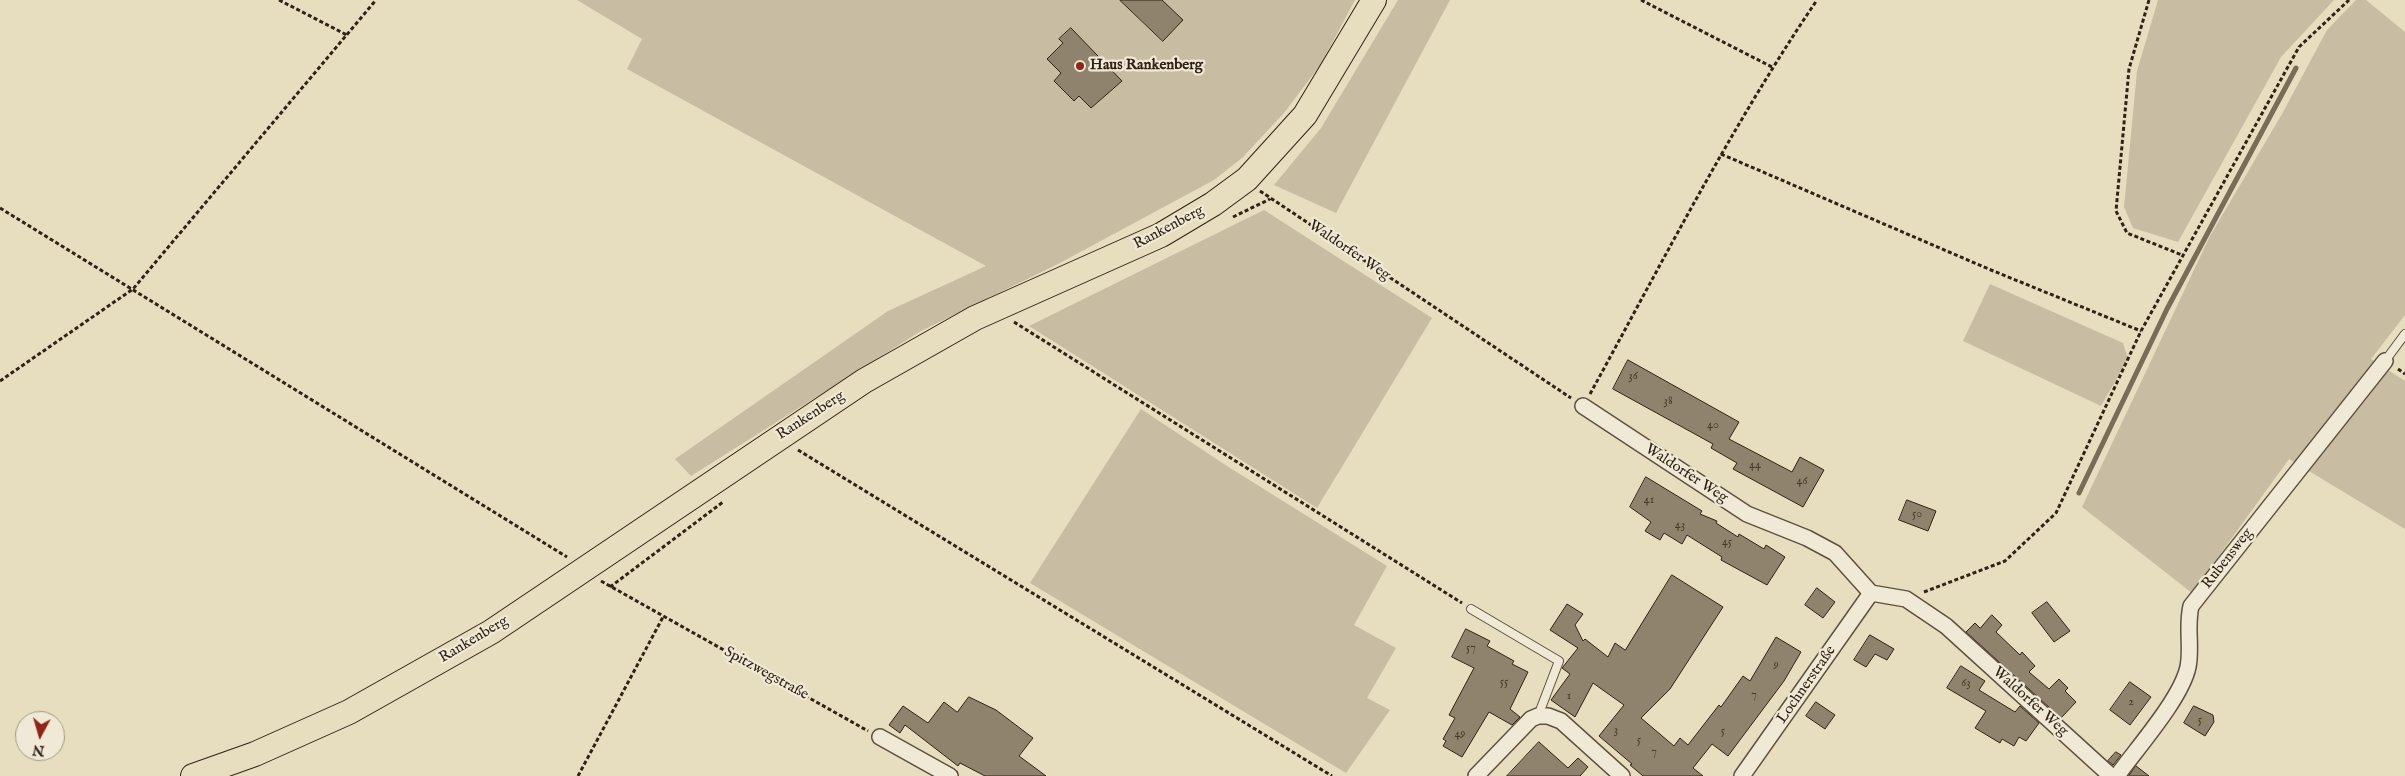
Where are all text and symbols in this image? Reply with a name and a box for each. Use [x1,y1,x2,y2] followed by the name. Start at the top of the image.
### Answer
[1090,57,1203,75] place label: Haus Rankenberg
[1074,60,1086,72] marker: Haus Rankenberg
[1131,202,1207,254] street label: Rankenberg
[1305,217,1393,285] street label: Waldorfer Weg
[1628,370,1638,384] house number: 36
[774,387,848,445] street label: Rankenberg
[1663,395,1673,409] house number: 38
[1707,419,1719,433] house number: 40
[1641,441,1731,507] street label: Waldorfer Weg
[1749,459,1761,473] house number: 44
[1797,475,1807,489] house number: 46
[1644,494,1654,508] house number: 41
[1912,508,1922,522] house number: 50
[1675,519,1685,533] house number: 43
[2199,525,2257,593] street label: Rubensweg
[1722,536,1732,550] house number: 45
[436,612,512,668] street label: Rankenberg
[1466,642,1476,656] house number: 57
[721,643,811,705] street label: Spitzwegstraße
[1774,643,1840,727] street label: Lochnerstraße
[1773,659,1779,673] house number: 9
[1989,664,2071,740] street label: Waldorfer Weg
[1500,676,1508,690] house number: 55
[1961,677,1971,691] house number: 63
[1751,689,1757,703] house number: 7
[1567,690,1571,704] house number: 1
[2128,696,2134,710] house number: 2
[15,711,65,761] north arrow
[2198,714,2202,728] house number: 5
[1614,724,1618,738] house number: 3
[1721,725,1725,739] house number: 5
[1454,728,1466,742] house number: 49
[1637,734,1641,748] house number: 5
[32,740,46,760] text: N
[1651,746,1657,760] house number: 7

